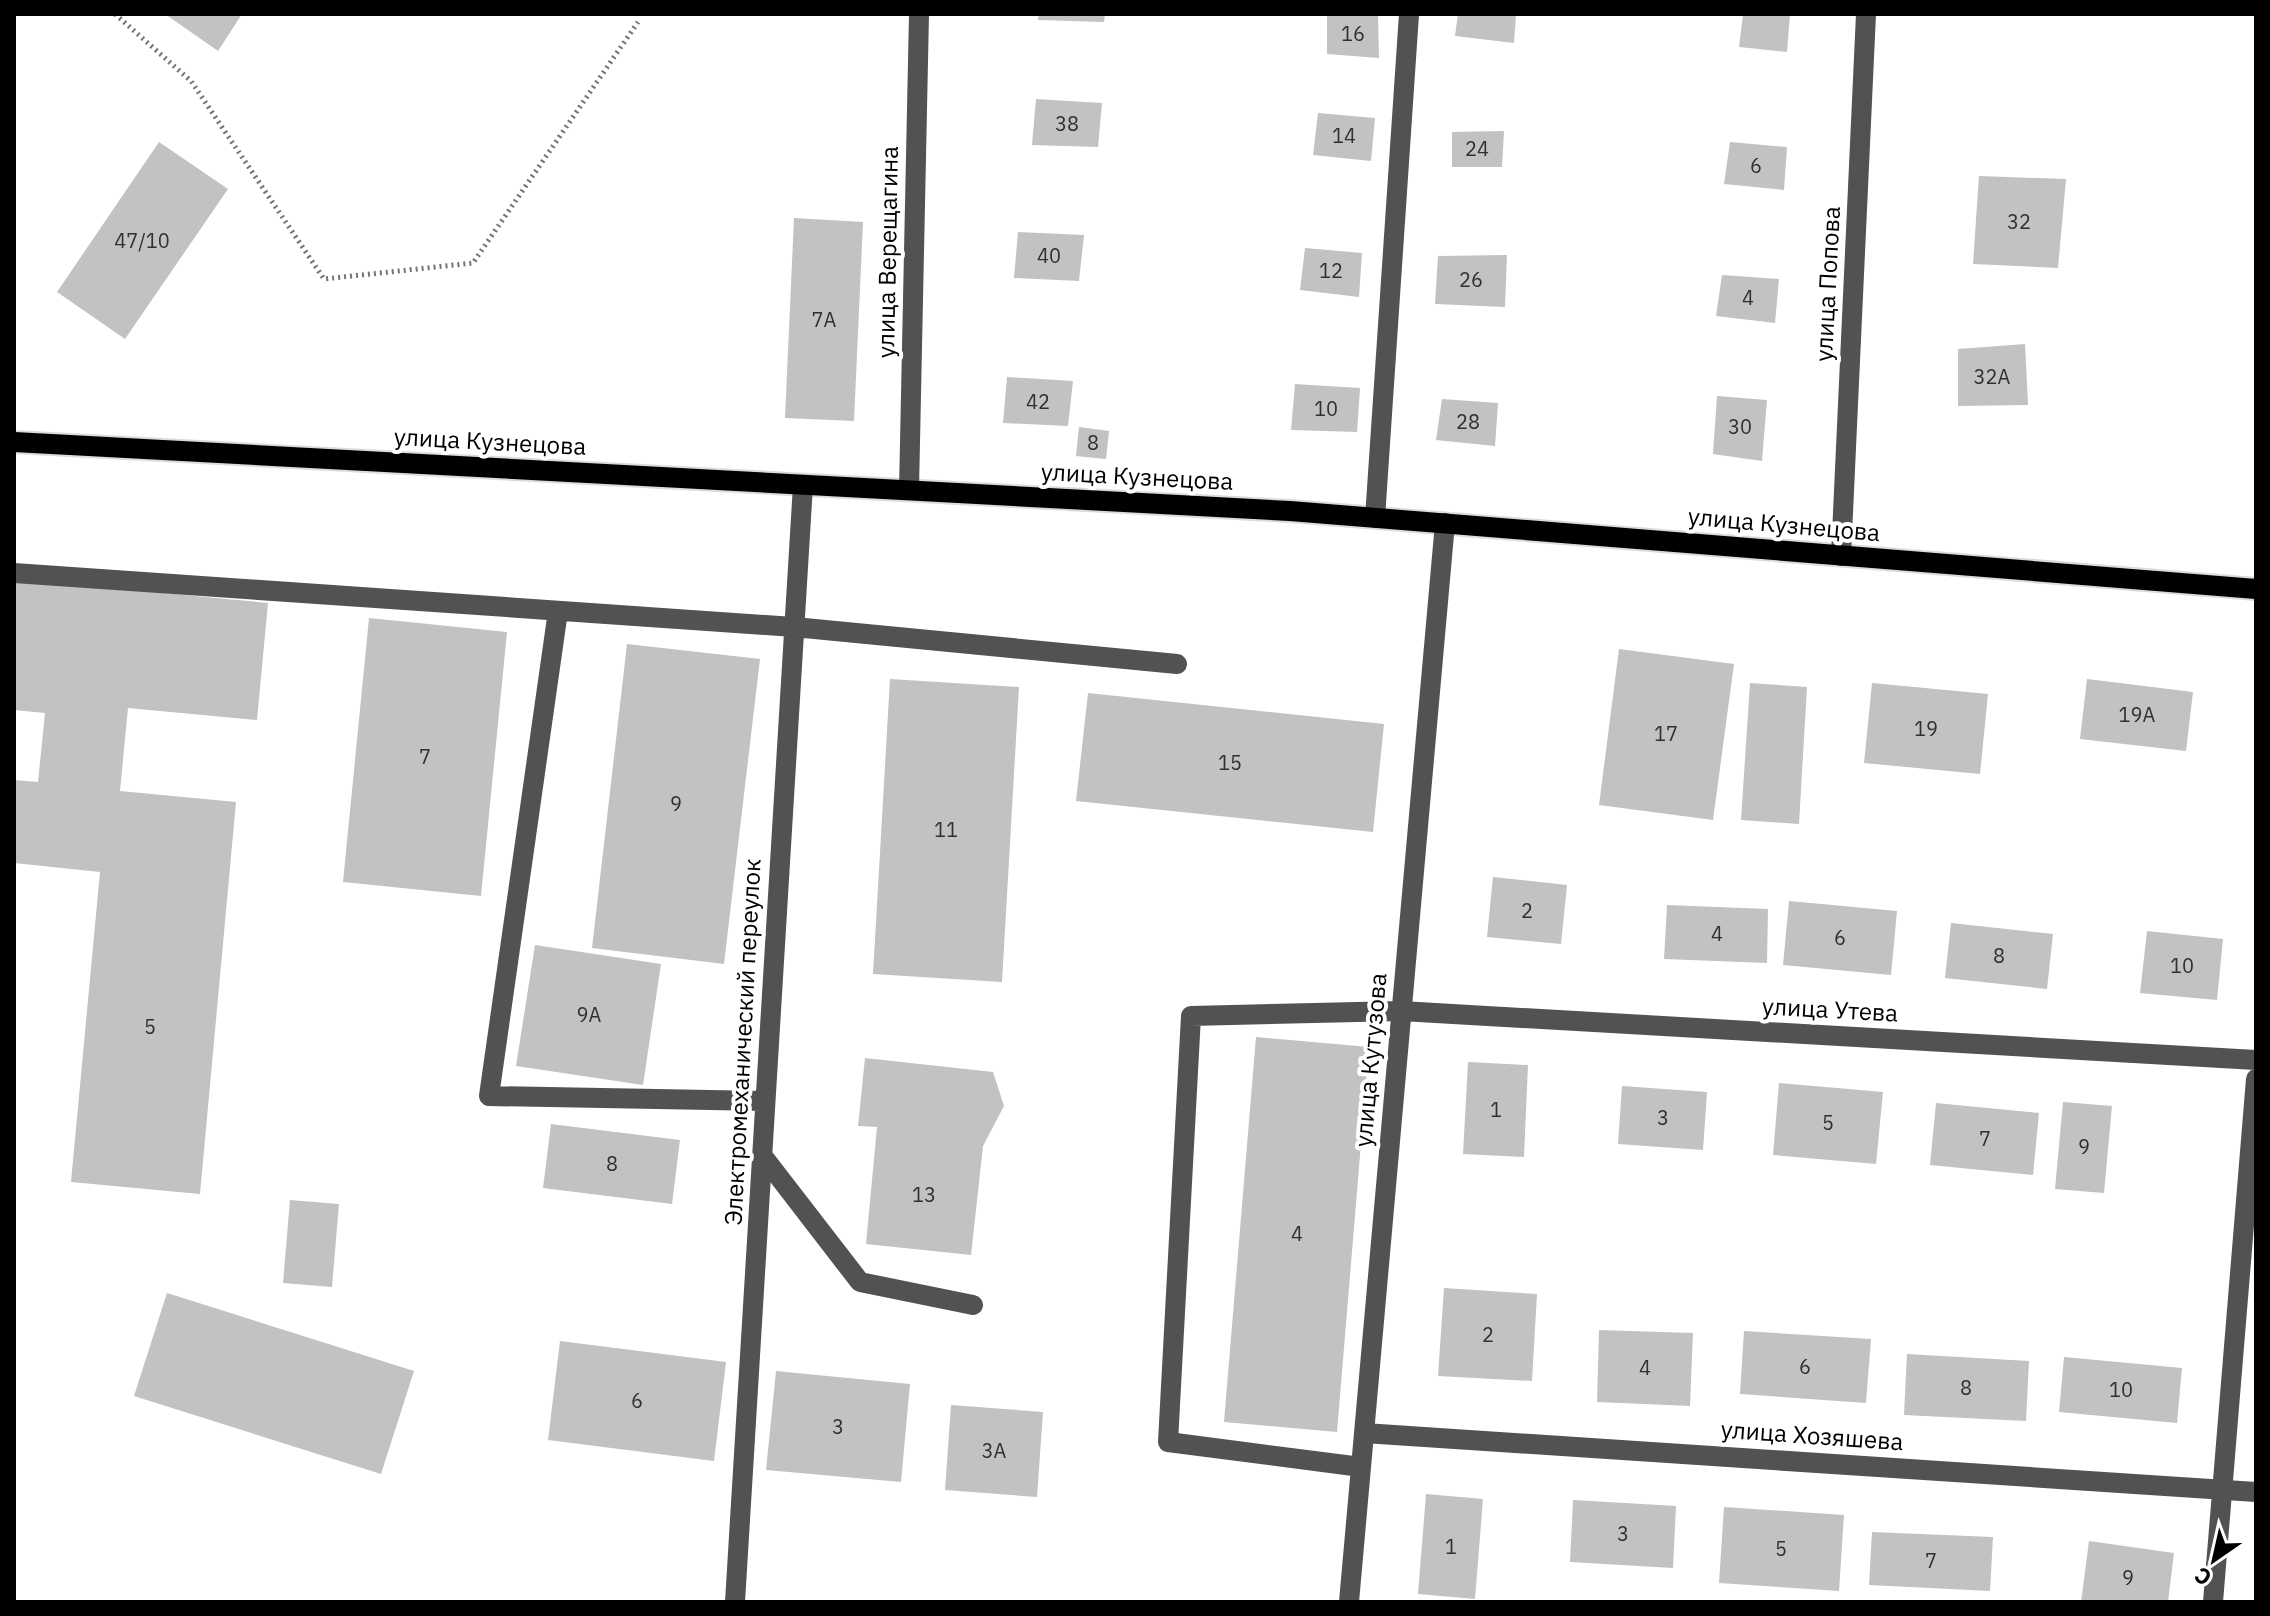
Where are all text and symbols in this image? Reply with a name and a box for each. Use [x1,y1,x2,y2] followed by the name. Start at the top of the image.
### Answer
[1341,20,1365,47] house number: 16
[1055,110,1079,137] house number: 38
[1332,122,1356,149] house number: 14
[1465,135,1489,162] house number: 24
[869,145,905,358] street label: улица Верещагина
[1750,152,1762,179] house number: 6
[1807,205,1847,362] street label: улица Попова
[2007,208,2031,235] house number: 32
[114,227,170,254] house number: 47/10
[1037,242,1061,269] house number: 40
[1319,257,1343,284] house number: 12
[1459,266,1483,293] house number: 26
[1742,284,1754,311] house number: 4
[812,306,837,333] house number: 7А
[1974,363,2011,390] house number: 32А
[1026,388,1050,415] house number: 42
[1314,395,1338,422] house number: 10
[1456,408,1480,435] house number: 28
[1728,413,1752,440] house number: 30
[393,420,587,462] street label: улица Кузнецова
[1087,429,1099,456] house number: 8
[1040,455,1234,497] street label: улица Кузнецова
[1687,500,1882,548] street label: улица Кузнецова
[2119,701,2156,728] house number: 19А
[1914,715,1938,742] house number: 19
[1654,720,1678,747] house number: 17
[419,743,431,770] house number: 7
[1218,749,1242,776] house number: 15
[670,790,682,817] house number: 9
[934,816,958,843] house number: 11
[716,858,768,1226] street label: Электромеханический переулок
[1521,897,1533,924] house number: 2
[1711,920,1723,947] house number: 4
[1834,924,1846,951] house number: 6
[1993,942,2005,969] house number: 8
[2170,952,2194,979] house number: 10
[1346,971,1394,1148] street label: улица Кутузова
[1761,989,1899,1029] street label: улица Утева
[577,1001,602,1028] house number: 9А
[144,1013,156,1040] house number: 5
[1490,1096,1502,1123] house number: 1
[1657,1104,1669,1131] house number: 3
[1822,1109,1834,1136] house number: 5
[1979,1125,1991,1152] house number: 7
[2078,1133,2090,1160] house number: 9
[606,1150,618,1177] house number: 8
[912,1181,936,1208] house number: 13
[1291,1220,1303,1247] house number: 4
[1482,1321,1494,1348] house number: 2
[1799,1353,1811,1380] house number: 6
[1639,1354,1651,1381] house number: 4
[1960,1374,1972,1401] house number: 8
[2109,1376,2133,1403] house number: 10
[631,1387,643,1414] house number: 6
[832,1413,844,1440] house number: 3
[1720,1413,1905,1457] street label: улица Хозяшева
[982,1437,1007,1464] house number: 3А
[1617,1520,1629,1547] house number: 3
[2174,1520,2254,1600] north arrow
[1445,1533,1457,1560] house number: 1
[1775,1535,1787,1562] house number: 5
[1925,1547,1937,1574] house number: 7
[2188,1561,2217,1593] text: С
[2122,1564,2134,1591] house number: 9

